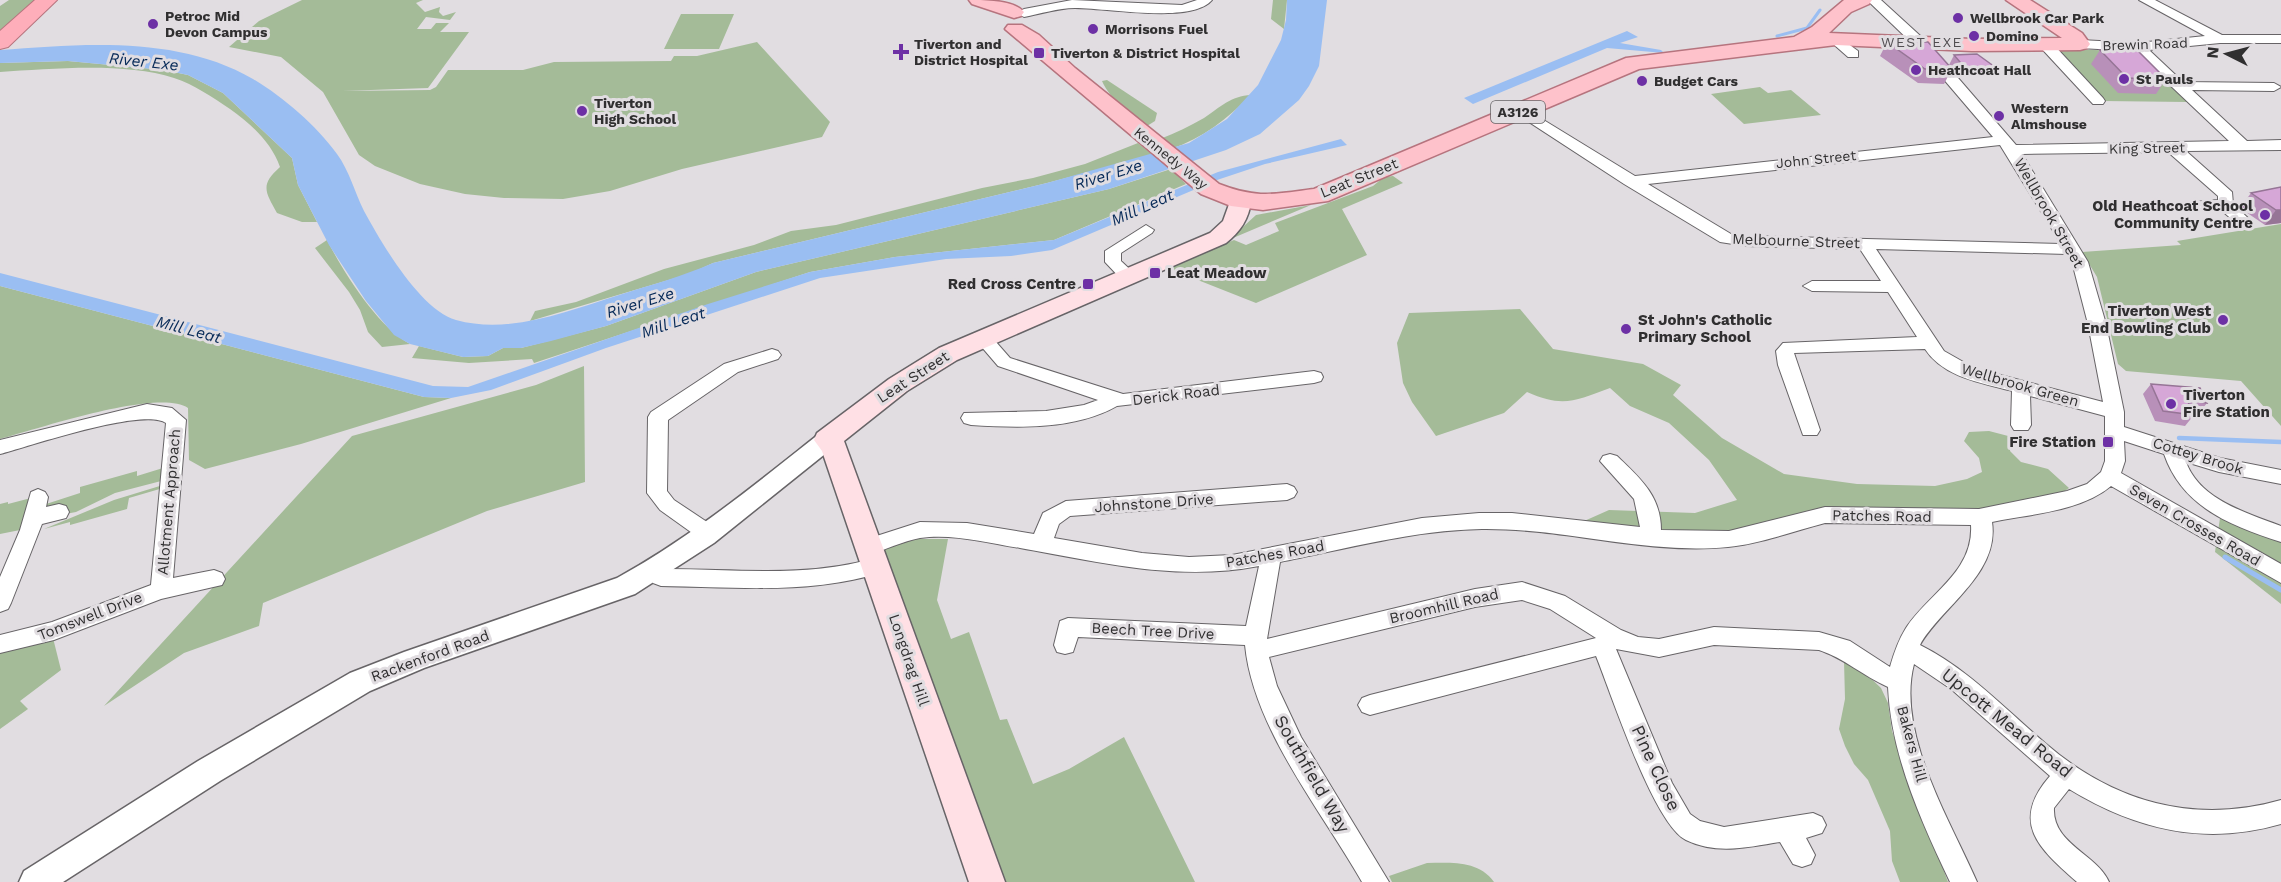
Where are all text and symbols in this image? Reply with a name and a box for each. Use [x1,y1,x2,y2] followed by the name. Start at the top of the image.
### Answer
[165,8,268,40] place label: Petroc Mid Devon Campus
[1970,10,2104,26] place label: Wellbrook Car Park
[1951,11,1965,25] marker: Wellbrook Car Park
[146,17,160,31] marker: Petroc Mid Devon Campus
[1105,21,1208,37] place label: Morrisons Fuel
[1086,22,1100,36] marker: Morrisons Fuel
[2197,24,2257,84] north arrow
[1986,28,2039,44] place label: Domino
[1967,29,1981,43] marker: Domino
[1881,34,1963,50] district label: WEST EXE
[2102,35,2188,53] street label: Brewin Road
[914,36,1028,68] place label: Tiverton and District Hospital
[892,43,910,61] marker: Tiverton and District Hospital
[1051,45,1240,61] place label: Tiverton & District Hospital
[1032,46,1046,60] marker: Tiverton & District Hospital
[2203,46,2223,59] text: N
[108,48,180,75] water label: River Exe
[1928,62,2031,78] place label: Heathcoat Hall
[1909,63,1923,77] marker: Heathcoat Hall
[2136,71,2194,87] place label: St Pauls
[2117,72,2131,86] marker: St Pauls
[1654,73,1739,89] place label: Budget Cars
[1635,74,1649,88] marker: Budget Cars
[594,95,676,127] place label: Tiverton High School
[2011,100,2087,132] place label: Western Almshouse
[1491,101,1545,123] road number: A3126
[575,104,589,118] marker: Tiverton High School
[1992,109,2006,123] marker: Western Almshouse
[1131,124,1212,193] street label: Kennedy Way
[2109,139,2185,157] street label: King Street
[1775,147,1857,171] street label: John Street
[1318,154,1401,202] street label: Leat Street
[1072,155,1144,194] water label: River Exe
[2010,155,2088,272] street label: Wellbrook Street
[1108,185,1177,230] water label: Mill Leat
[2092,197,2253,232] place label: Old Heathcoat School Community Centre
[2258,208,2272,222] marker: Old Heathcoat School Community Centre
[1732,230,1861,252] street label: Melbourne Street
[1167,264,1267,282] place label: Leat Meadow
[1148,266,1162,280] marker: Leat Meadow
[948,275,1076,293] place label: Red Cross Centre
[1081,277,1095,291] marker: Red Cross Centre
[604,283,676,322] water label: River Exe
[2081,302,2211,337] place label: Tiverton West End Bowling Club
[639,303,708,342] water label: Mill Leat
[1638,311,1773,346] place label: St John's Catholic Primary School
[154,312,224,347] water label: Mill Leat
[2216,313,2230,327] marker: Tiverton West End Bowling Club
[1619,322,1633,336] marker: St John's Catholic Primary School
[874,347,953,407] street label: Leat Street
[1959,360,2081,410] street label: Wellbrook Green
[1131,381,1221,409] street label: Derick Road
[2183,386,2270,421] place label: Tiverton Fire Station
[2164,397,2178,411] marker: Tiverton Fire Station
[154,428,184,576] street label: Allotment Approach
[2009,433,2096,451] place label: Fire Station
[2151,434,2246,478] street label: Cottey Brook
[2101,435,2115,449] marker: Fire Station
[2126,480,2264,570] street label: Seven Crosses Road
[1094,490,1214,516] street label: Johnstone Drive
[1832,506,1932,526] street label: Patches Road
[1224,536,1326,572] street label: Patches Road
[1388,585,1500,627] street label: Broomhill Road
[35,588,145,644] street label: Tomswell Drive
[885,612,933,709] street label: Longdrag Hill
[1091,619,1215,643] street label: Beech Tree Drive
[368,626,492,686] street label: Rackenford Road
[1938,664,2077,782] street label: Upcott Mead Road
[1893,704,1931,784] street label: Bakers Hill
[1270,711,1355,837] street label: Southfield Way
[1628,722,1685,814] street label: Pine Close

